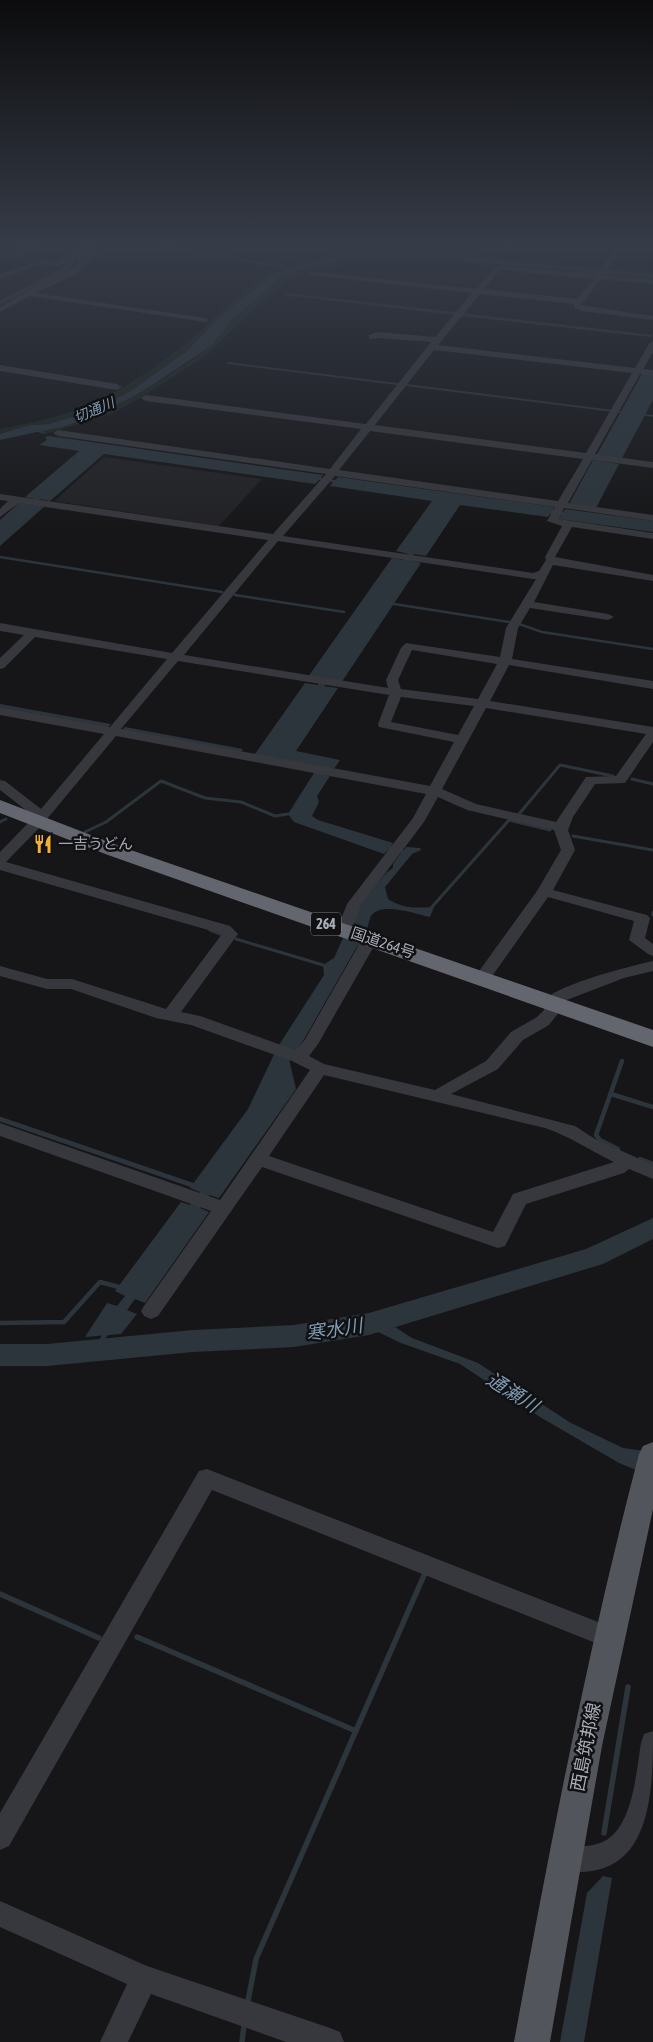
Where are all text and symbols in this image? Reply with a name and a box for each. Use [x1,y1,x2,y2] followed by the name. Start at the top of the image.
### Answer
[72,394,118,426] water label: 切通川
[32,833,54,855] restaurant icon: 一吉うどん
[58,835,133,852] place label: 一吉うどん
[311,912,341,936] road number: 264
[349,924,417,961] street label: 国道264号
[304,1313,366,1344] water label: 寒水川
[483,1368,545,1417] water label: 通瀬川
[567,1701,604,1793] street label: 西島筑邦線

